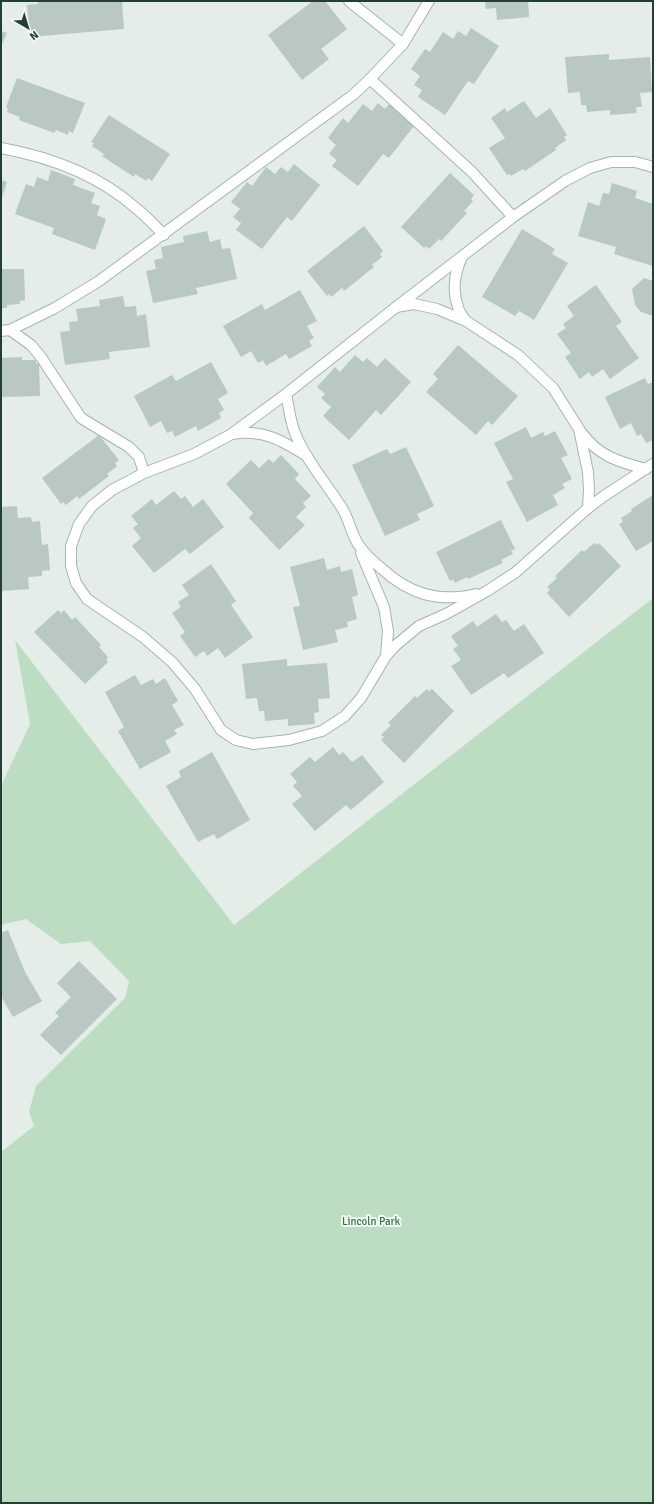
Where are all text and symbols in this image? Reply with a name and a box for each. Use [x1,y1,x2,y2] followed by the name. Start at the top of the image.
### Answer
[8,8,48,48] north arrow
[27,28,41,43] text: N
[342,1215,401,1228] park label: Lincoln Park

